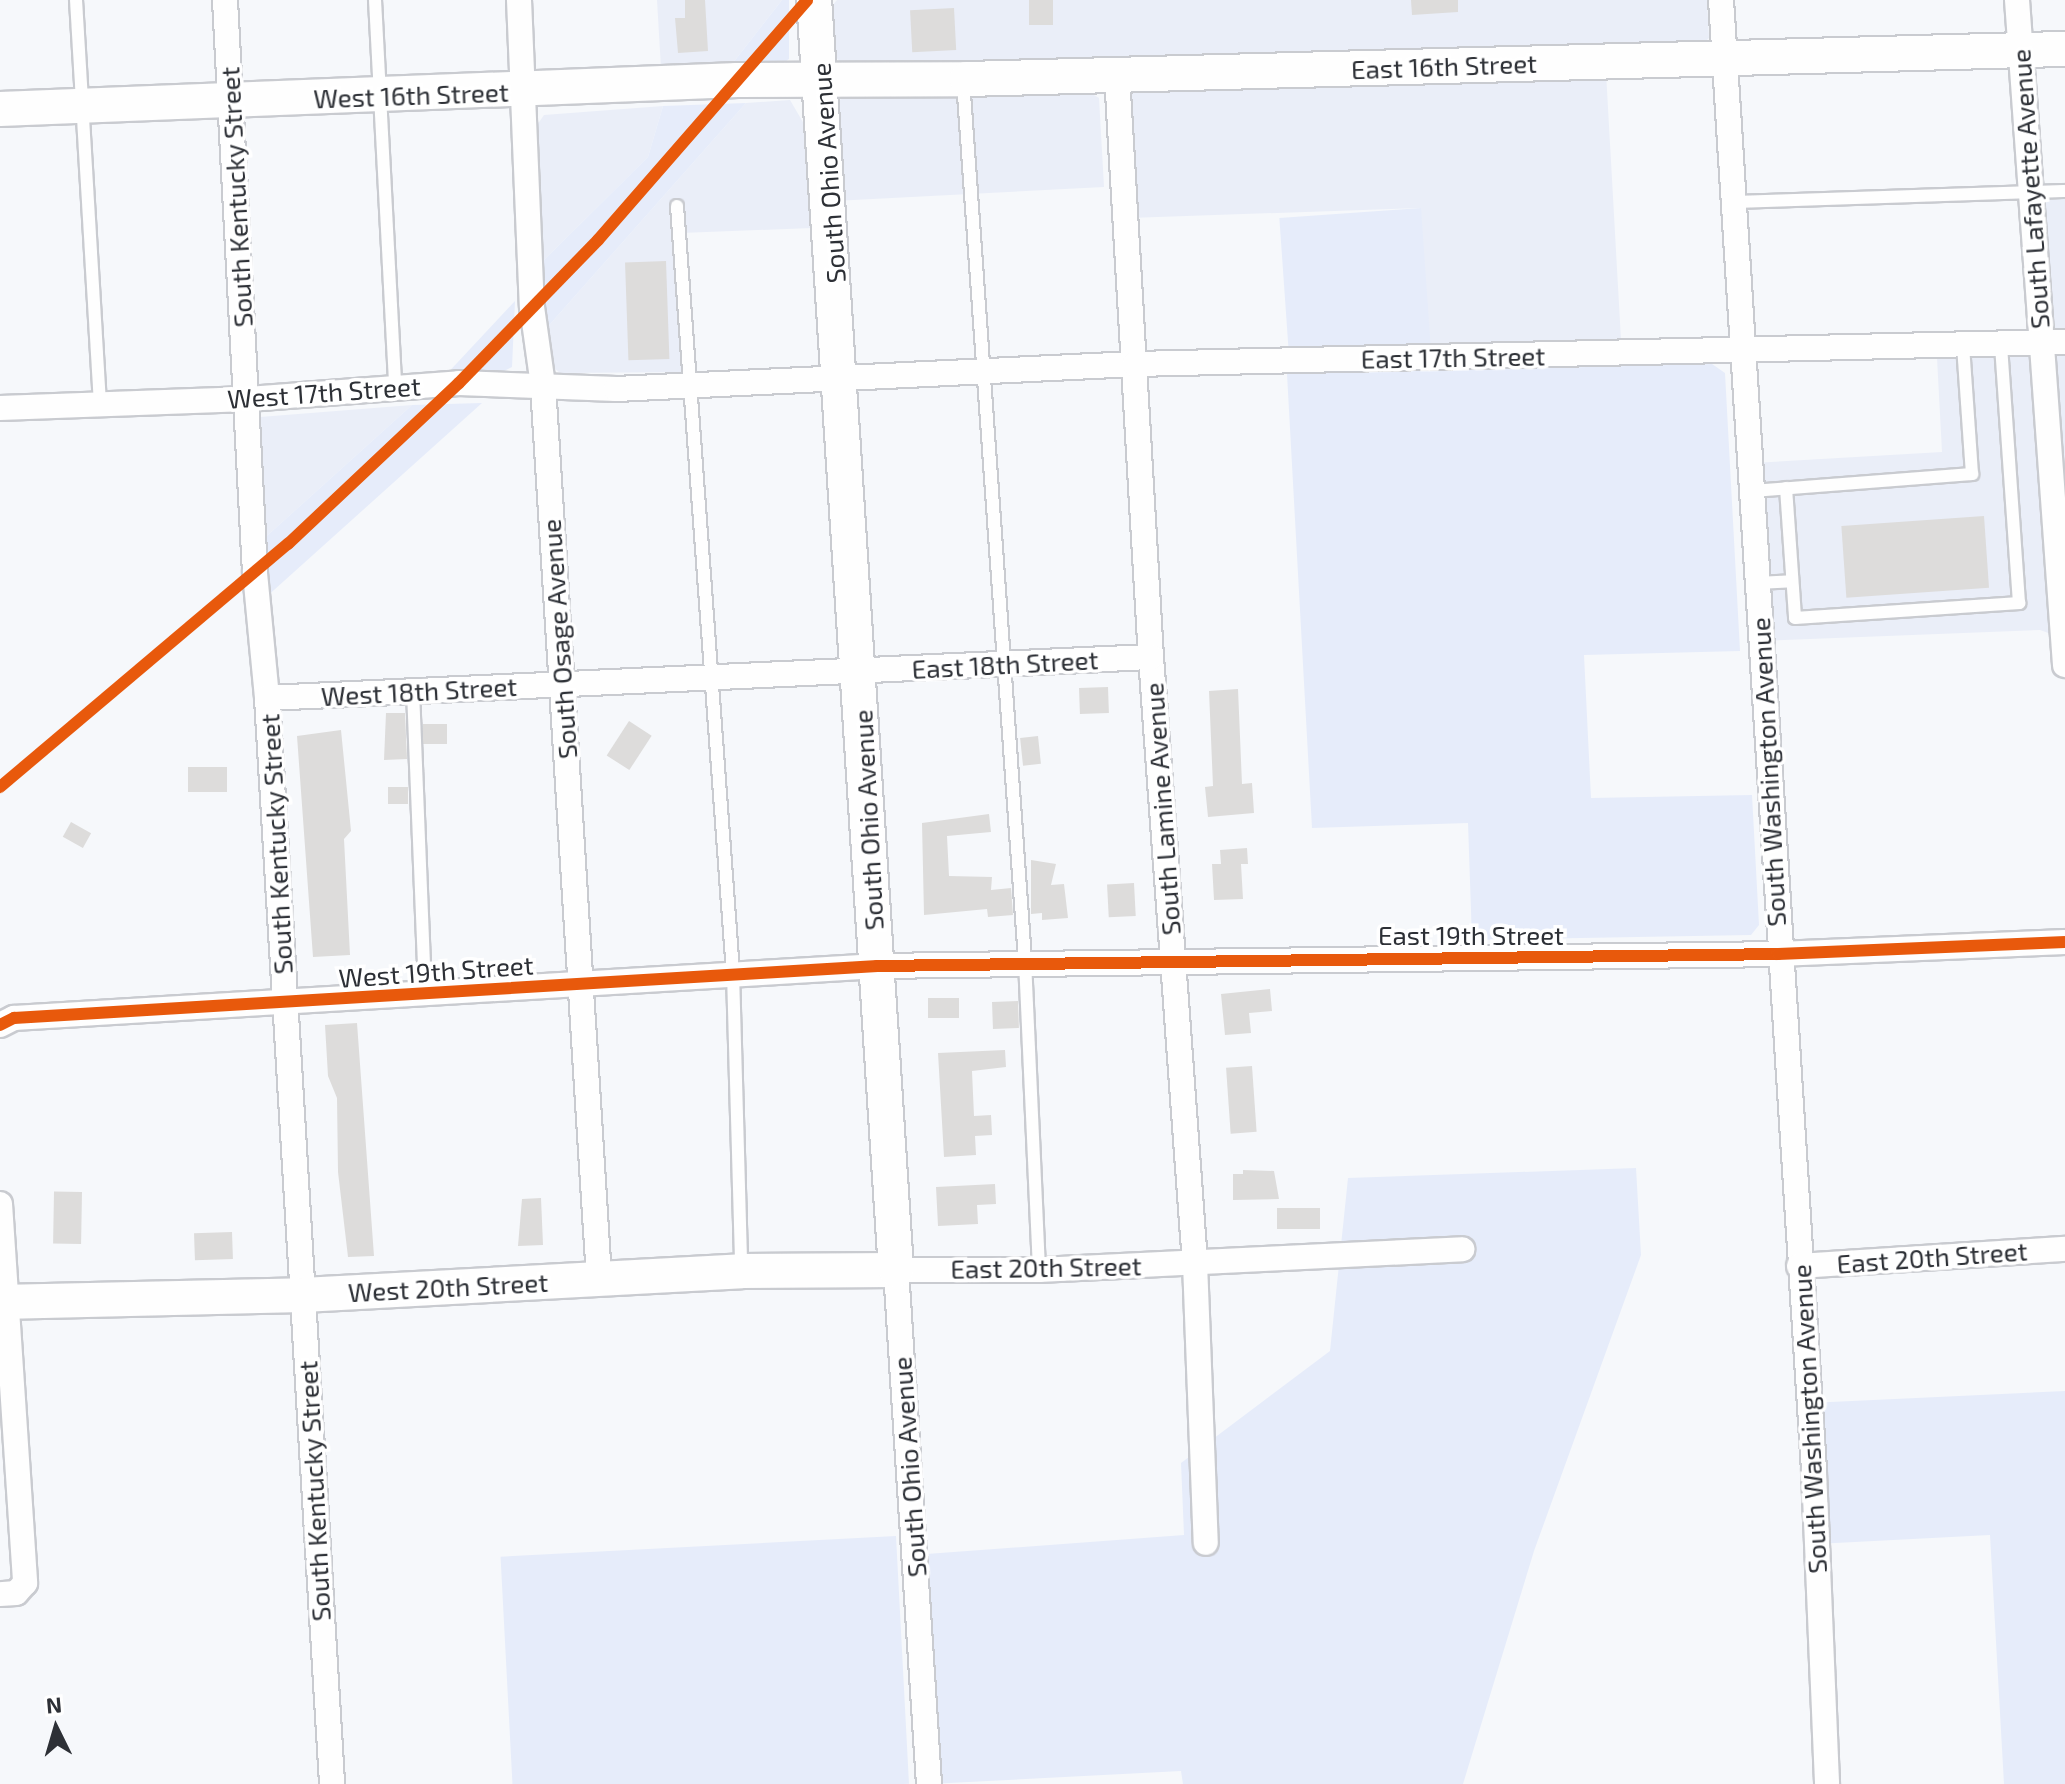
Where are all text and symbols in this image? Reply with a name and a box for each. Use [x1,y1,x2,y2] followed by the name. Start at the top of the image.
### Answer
[1350,47,1538,85] street label: East 16th Street
[2005,48,2055,330] street label: South Lafayette Avenue
[805,61,851,285] street label: South Ohio Avenue
[214,66,258,328] street label: South Kentucky Street
[313,76,509,114] street label: West 16th Street
[1361,340,1545,374] street label: East 17th Street
[226,370,422,414] street label: West 17th Street
[535,518,583,760] street label: South Osage Avenue
[1744,616,1792,928] street label: South Washington Avenue
[911,644,1099,684] street label: East 18th Street
[320,670,518,712] street label: West 18th Street
[1138,681,1186,937] street label: South Lamine Avenue
[847,709,889,931] street label: South Ohio Avenue
[254,713,298,975] street label: South Kentucky Street
[1378,919,1564,951] street label: East 19th Street
[337,949,535,993] street label: West 19th Street
[1836,1235,2028,1279] street label: East 20th Street
[950,1250,1142,1284] street label: East 20th Street
[1785,1263,1833,1575] street label: South Washington Avenue
[347,1266,549,1308] street label: West 20th Street
[886,1355,932,1579] street label: South Ohio Avenue
[292,1360,336,1622] street label: South Kentucky Street
[16,1688,96,1768] north arrow
[45,1690,63,1718] text: N

